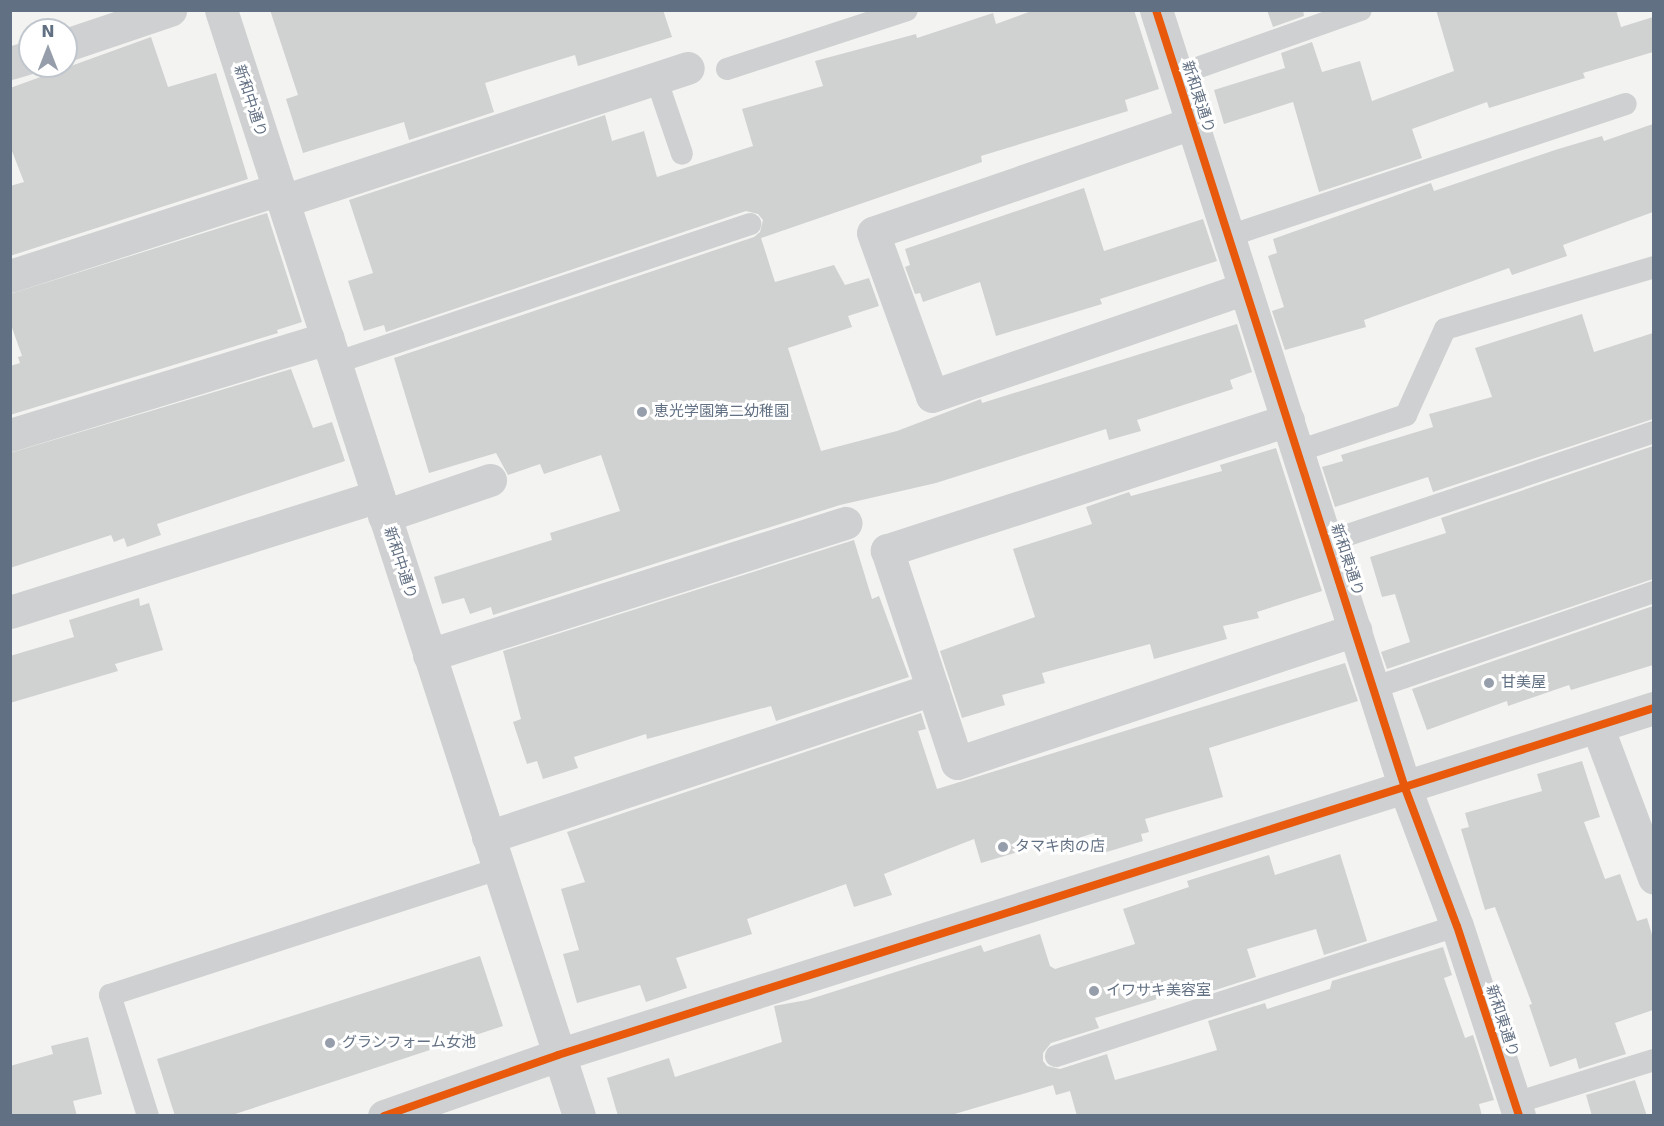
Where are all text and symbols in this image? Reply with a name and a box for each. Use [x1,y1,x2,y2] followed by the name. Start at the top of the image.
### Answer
[18,18,78,78] north arrow
[41,22,55,41] text: N
[1178,59,1218,135] street label: 新和東通り
[230,63,270,139] street label: 新和中通り
[654,403,789,421] place label: 恵光学園第二幼稚園
[635,405,649,419] marker: 恵光学園第二幼稚園
[1327,522,1367,598] street label: 新和東通り
[380,525,420,601] street label: 新和中通り
[1501,674,1546,692] place label: 甘美屋
[1482,676,1496,690] marker: 甘美屋
[1015,838,1105,856] place label: タマキ肉の店
[996,840,1010,854] marker: タマキ肉の店
[1106,982,1211,1000] place label: イワサキ美容室
[1482,983,1522,1059] street label: 新和東通り
[1087,984,1101,998] marker: イワサキ美容室
[342,1034,477,1052] place label: グランフォーム女池
[323,1036,337,1050] marker: グランフォーム女池

